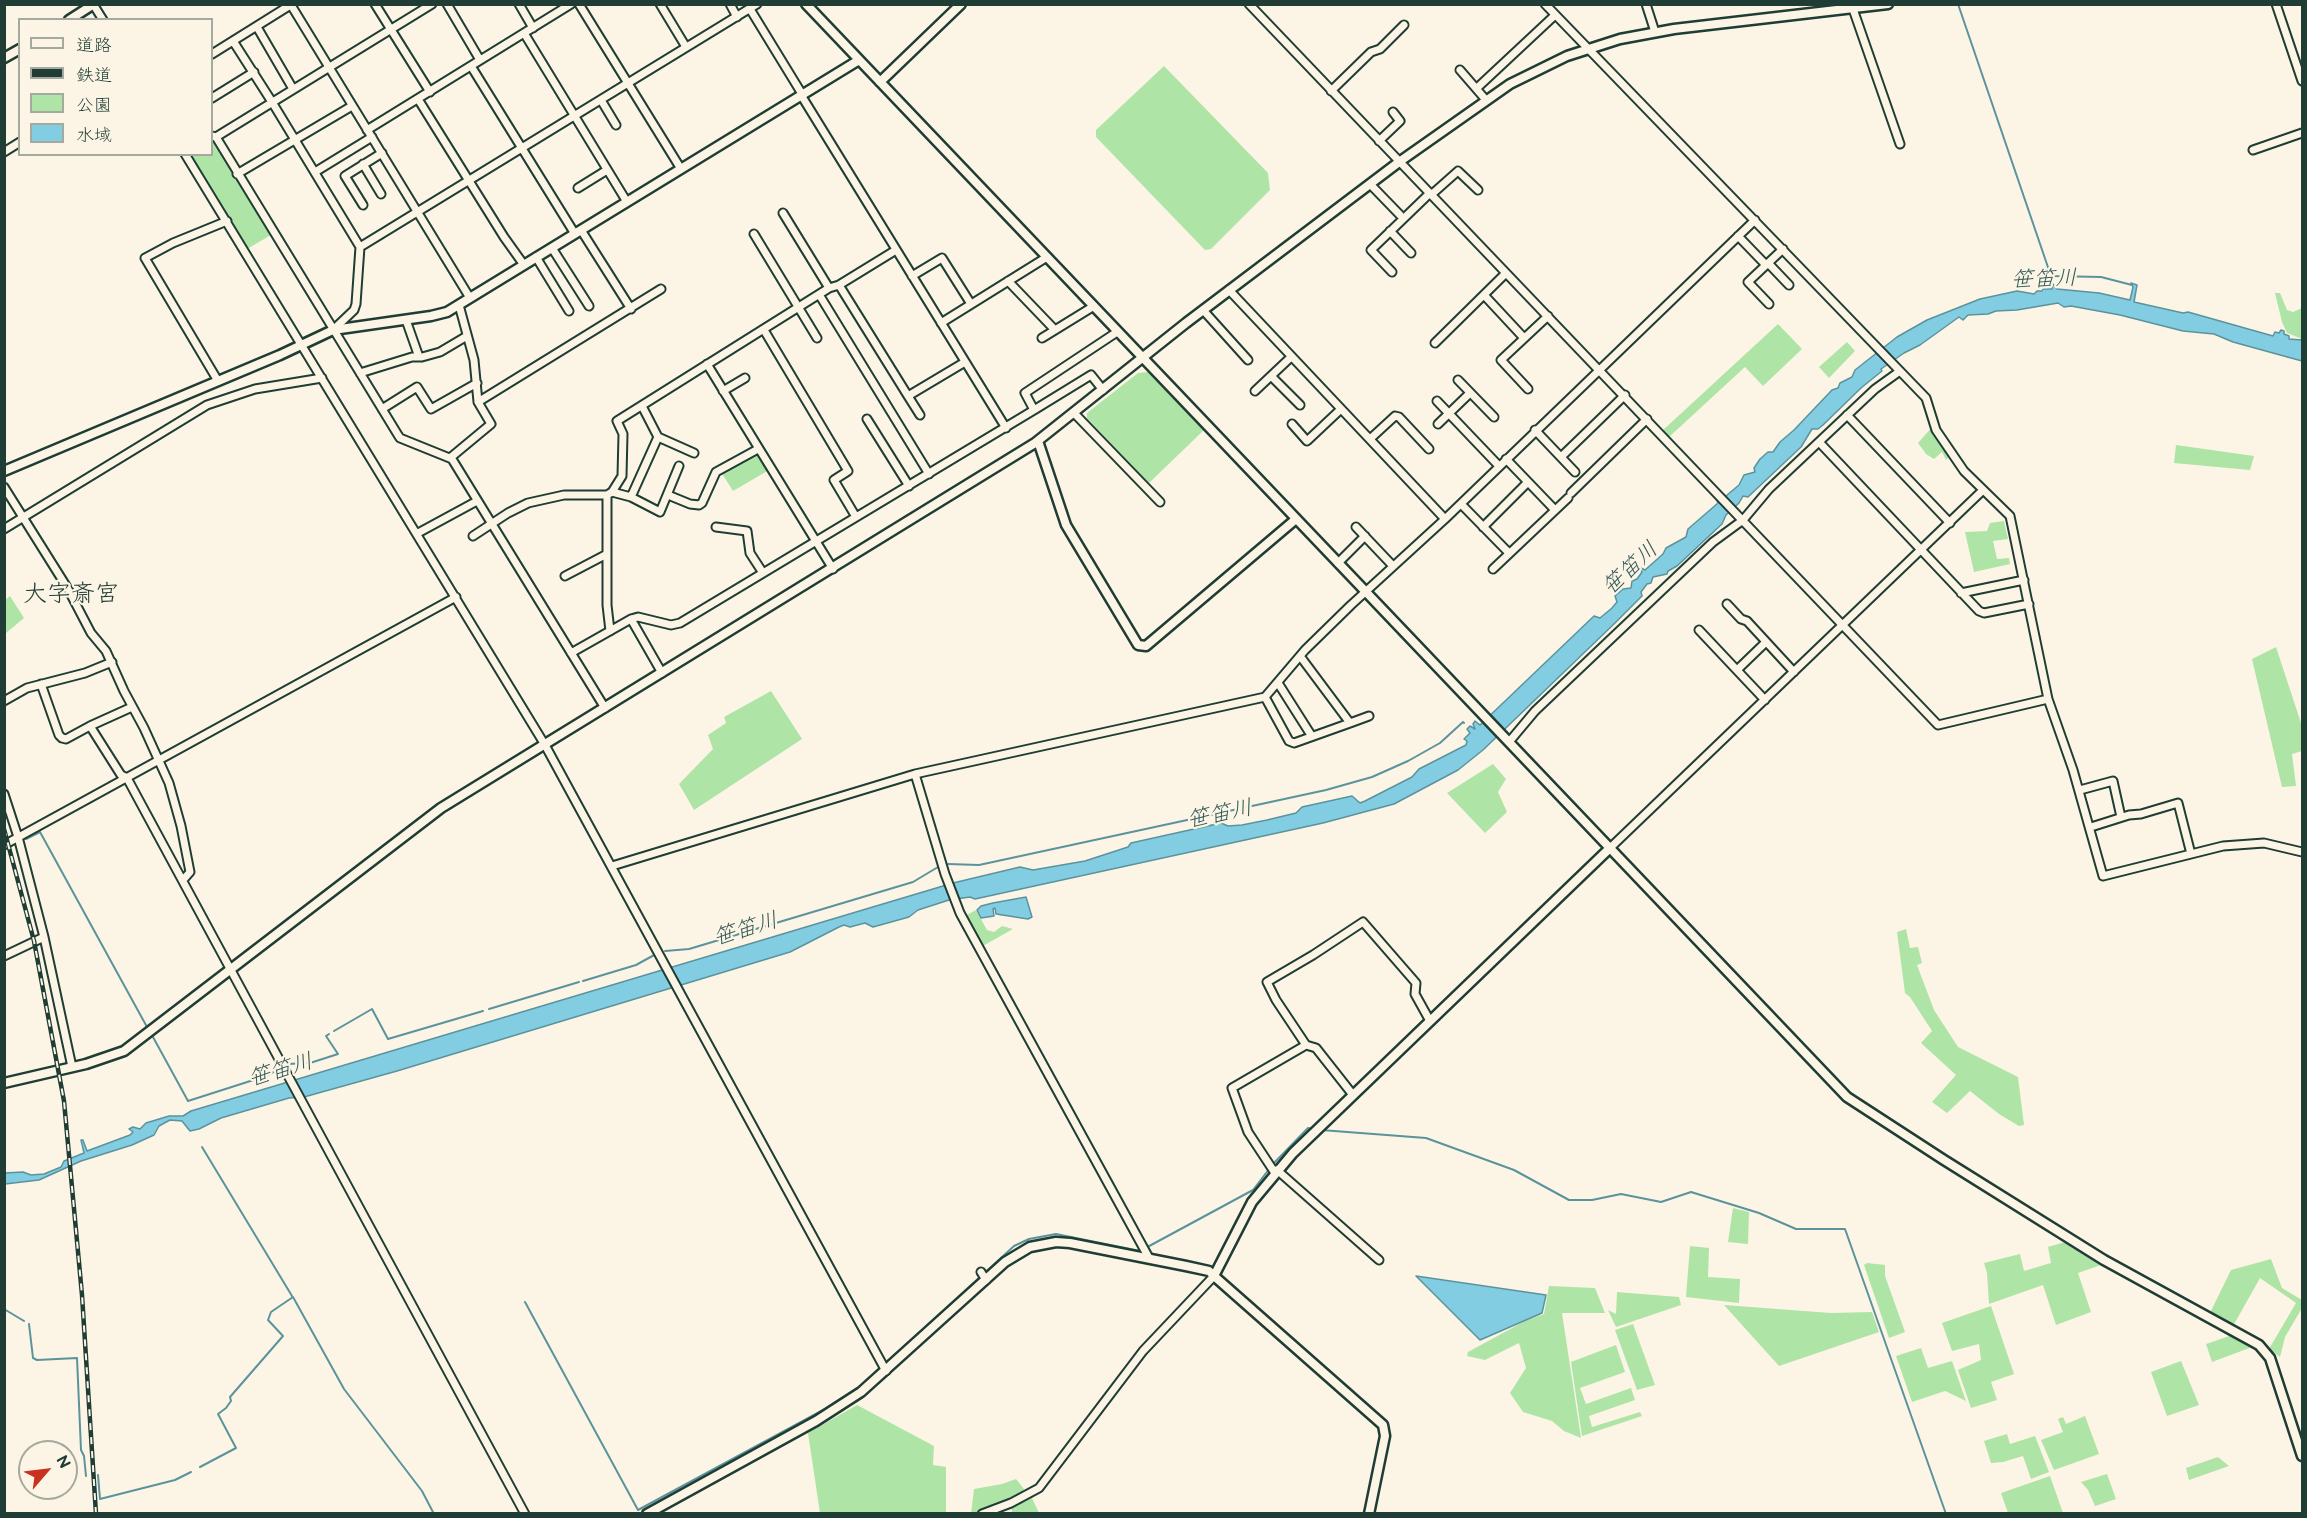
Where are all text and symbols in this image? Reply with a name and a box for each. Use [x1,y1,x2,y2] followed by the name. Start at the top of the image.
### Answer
[18,18,213,156] legend
[76,35,112,56] text: 道路
[76,65,112,86] text: 鉄道
[76,95,112,116] text: 公園
[76,125,112,146] text: 水域
[2011,266,2077,294] water label: 笹笛川
[1598,537,1664,601] water label: 笹笛川
[23,581,119,609] district label: 大字斎宮
[1185,795,1255,835] water label: 笹笛川
[711,908,781,952] water label: 笹笛川
[246,1049,316,1093] water label: 笹笛川
[18,1440,78,1500] north arrow
[51,1452,74,1472] text: N

